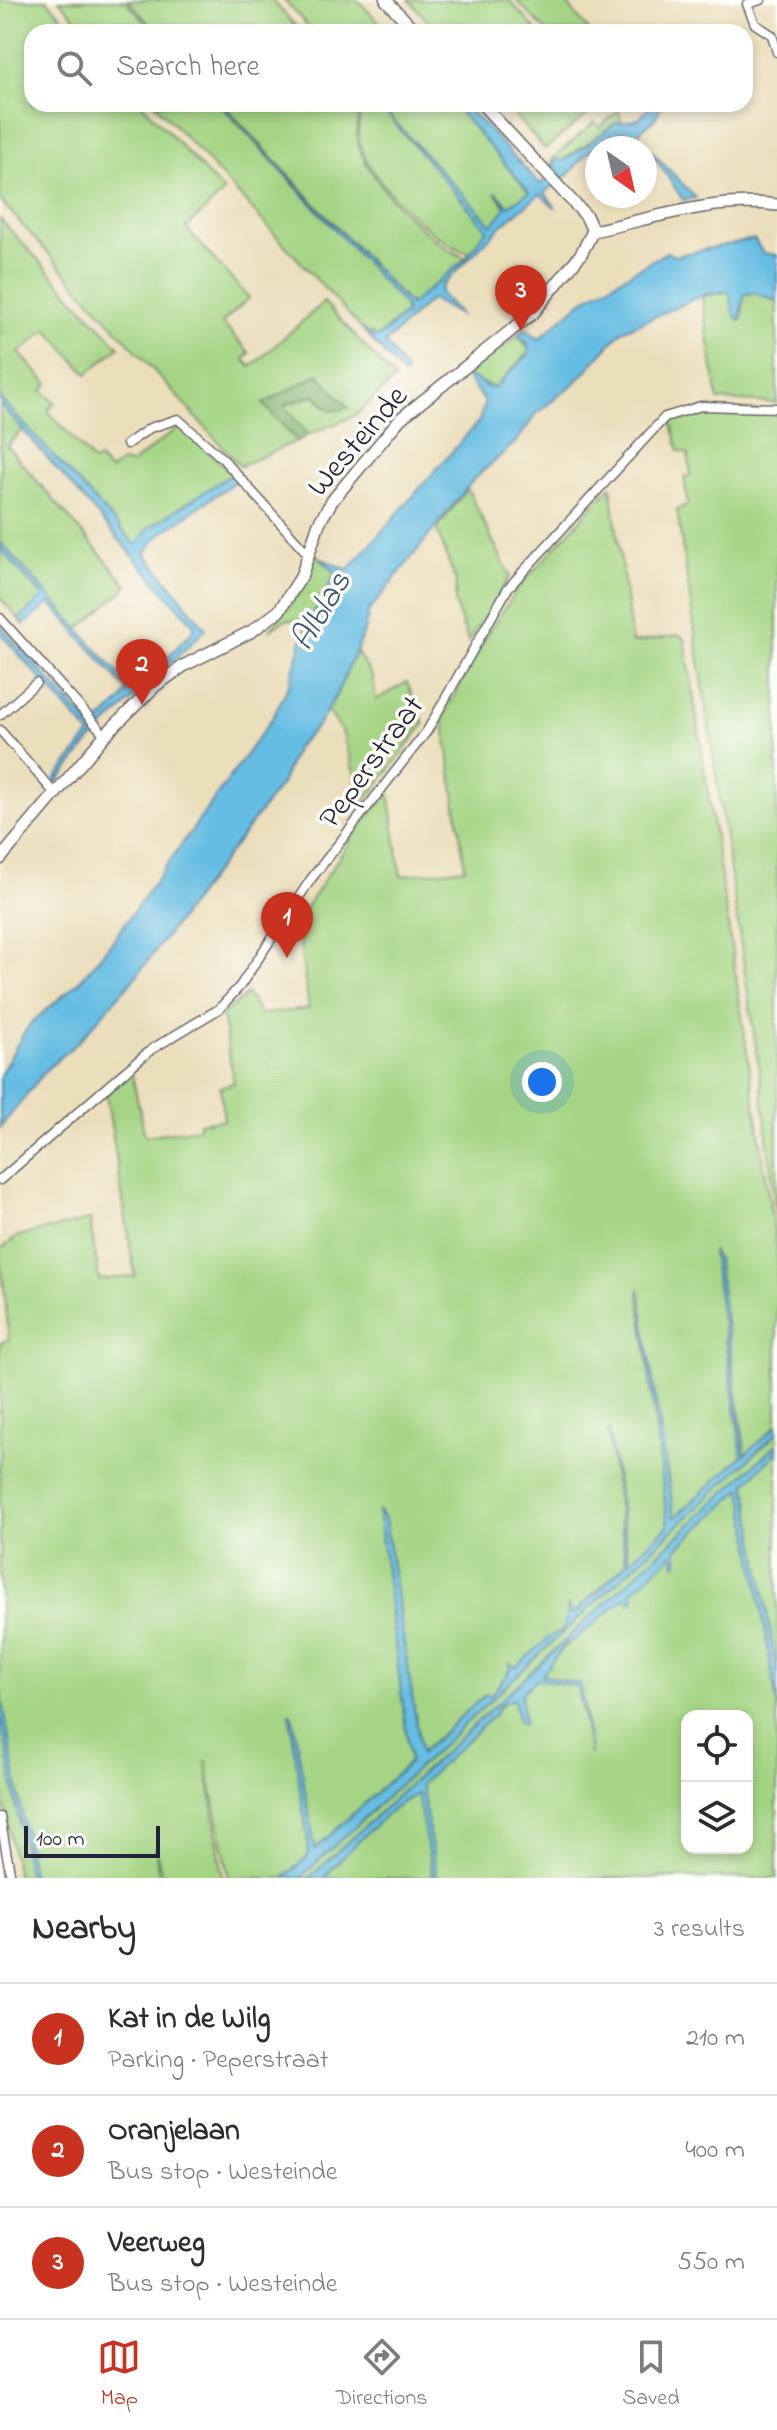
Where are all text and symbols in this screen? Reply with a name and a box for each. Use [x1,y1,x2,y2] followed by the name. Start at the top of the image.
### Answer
[24,24,753,112] search box
[52,46,96,90] icon: search
[116,46,260,90] text: Search here
[585,136,657,208] north arrow
[495,265,547,331] pin: 3
[297,376,421,508] street label: Westeinde
[279,562,366,661] water label: Alblas
[116,639,168,705] pin: 2
[308,686,438,840] street label: Peperstraat
[261,892,313,958] pin: 1
[522,1062,562,1102] your location
[681,1710,753,1854] map controls
[681,1710,753,1782] button: locate
[681,1782,753,1854] button: layers
[24,1822,160,1858] scale bar
[36,1824,85,1856] text: 100 m
[32,1905,136,1955] text: Nearby
[654,1911,745,1949] text: 3 results
[108,1998,271,2042] text: Kat in de Wilg
[54,2020,62,2058] text: 1
[686,2020,745,2058] text: 210 m
[108,2042,329,2080] text: Parking · Peperstraat
[108,2110,240,2154] text: Oranjelaan
[52,2132,64,2170] text: 2
[685,2132,745,2170] text: 400 m
[108,2154,337,2192] text: Bus stop · Westeinde
[108,2222,205,2266] text: Veerweg
[53,2244,63,2282] text: 3
[677,2244,745,2282] text: 550 m
[108,2266,337,2304] text: Bus stop · Westeinde
[97,2335,141,2415] tab: Map
[336,2335,427,2415] tab: Directions
[622,2335,680,2415] tab: Saved

